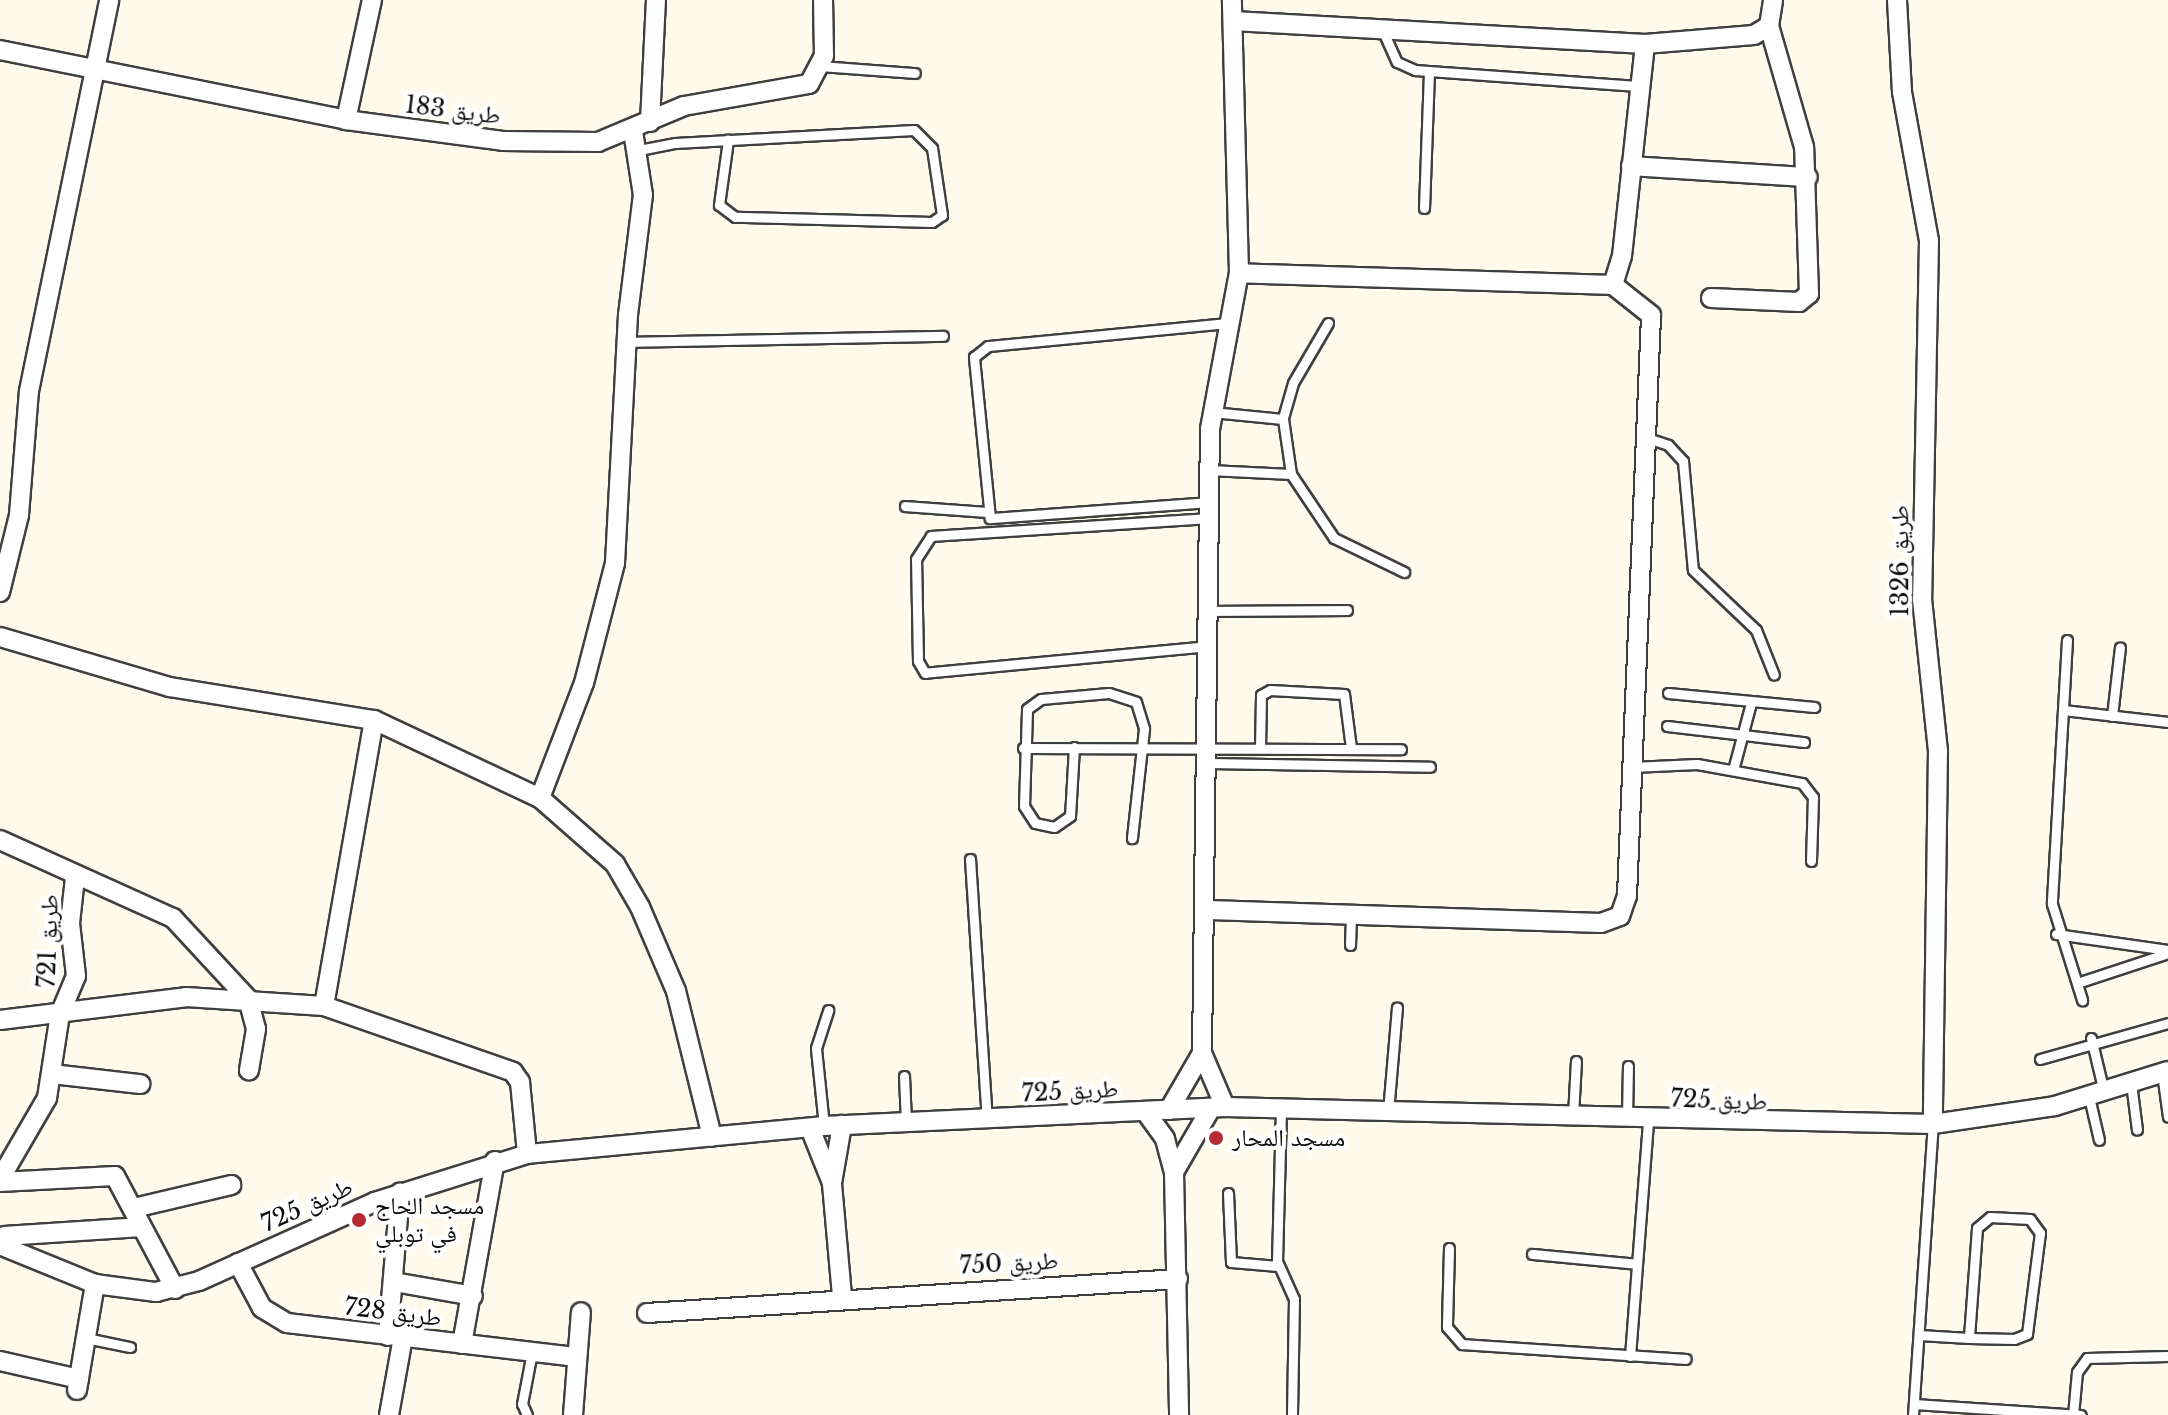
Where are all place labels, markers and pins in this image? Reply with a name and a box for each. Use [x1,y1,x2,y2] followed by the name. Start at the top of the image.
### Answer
[1232,1124,1345,1152] place label: مسجد المحار
[1207,1129,1225,1147] marker: مسجد المحار
[375,1192,484,1248] place label: مسجد الحاج في توبلي
[350,1211,368,1229] marker: مسجد الحاج في توبلي

